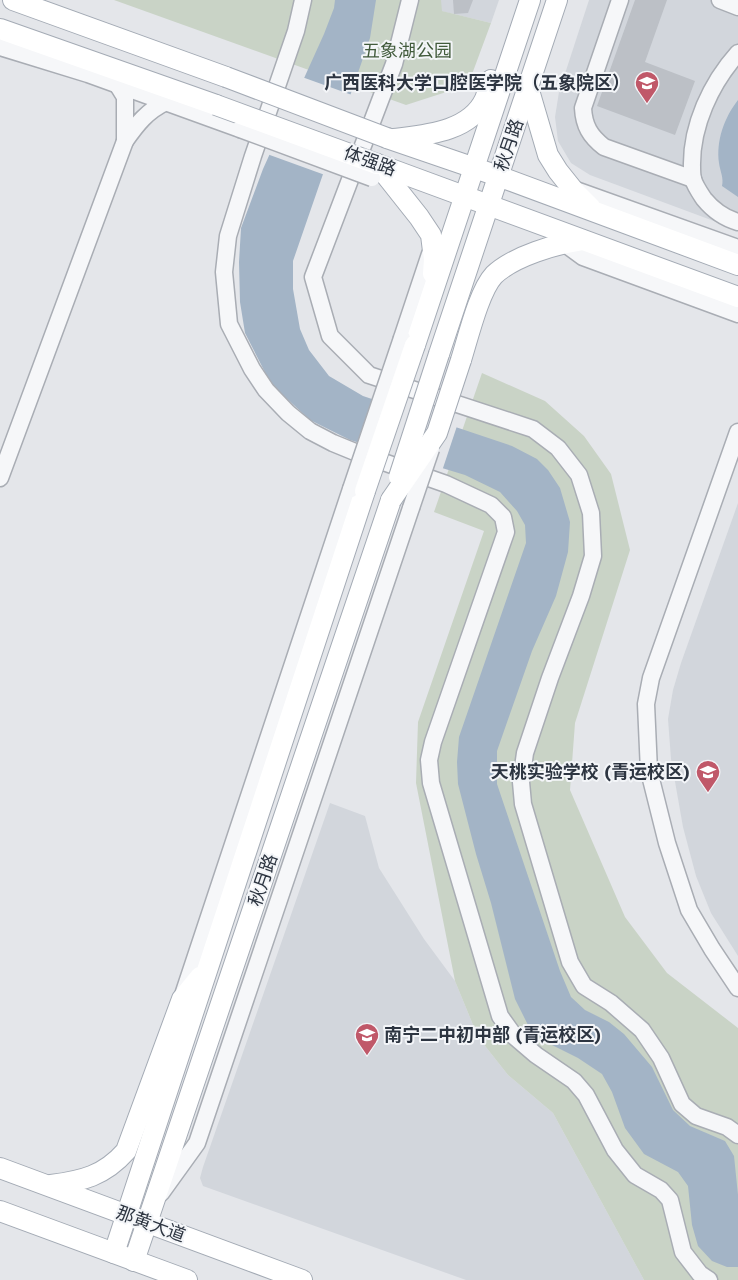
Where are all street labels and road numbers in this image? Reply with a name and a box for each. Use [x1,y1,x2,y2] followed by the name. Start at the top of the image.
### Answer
[490,116,527,174] street label: 秋月路
[341,141,399,180] street label: 体强路
[244,851,281,909] street label: 秋月路
[114,1201,189,1246] street label: 那黄大道

